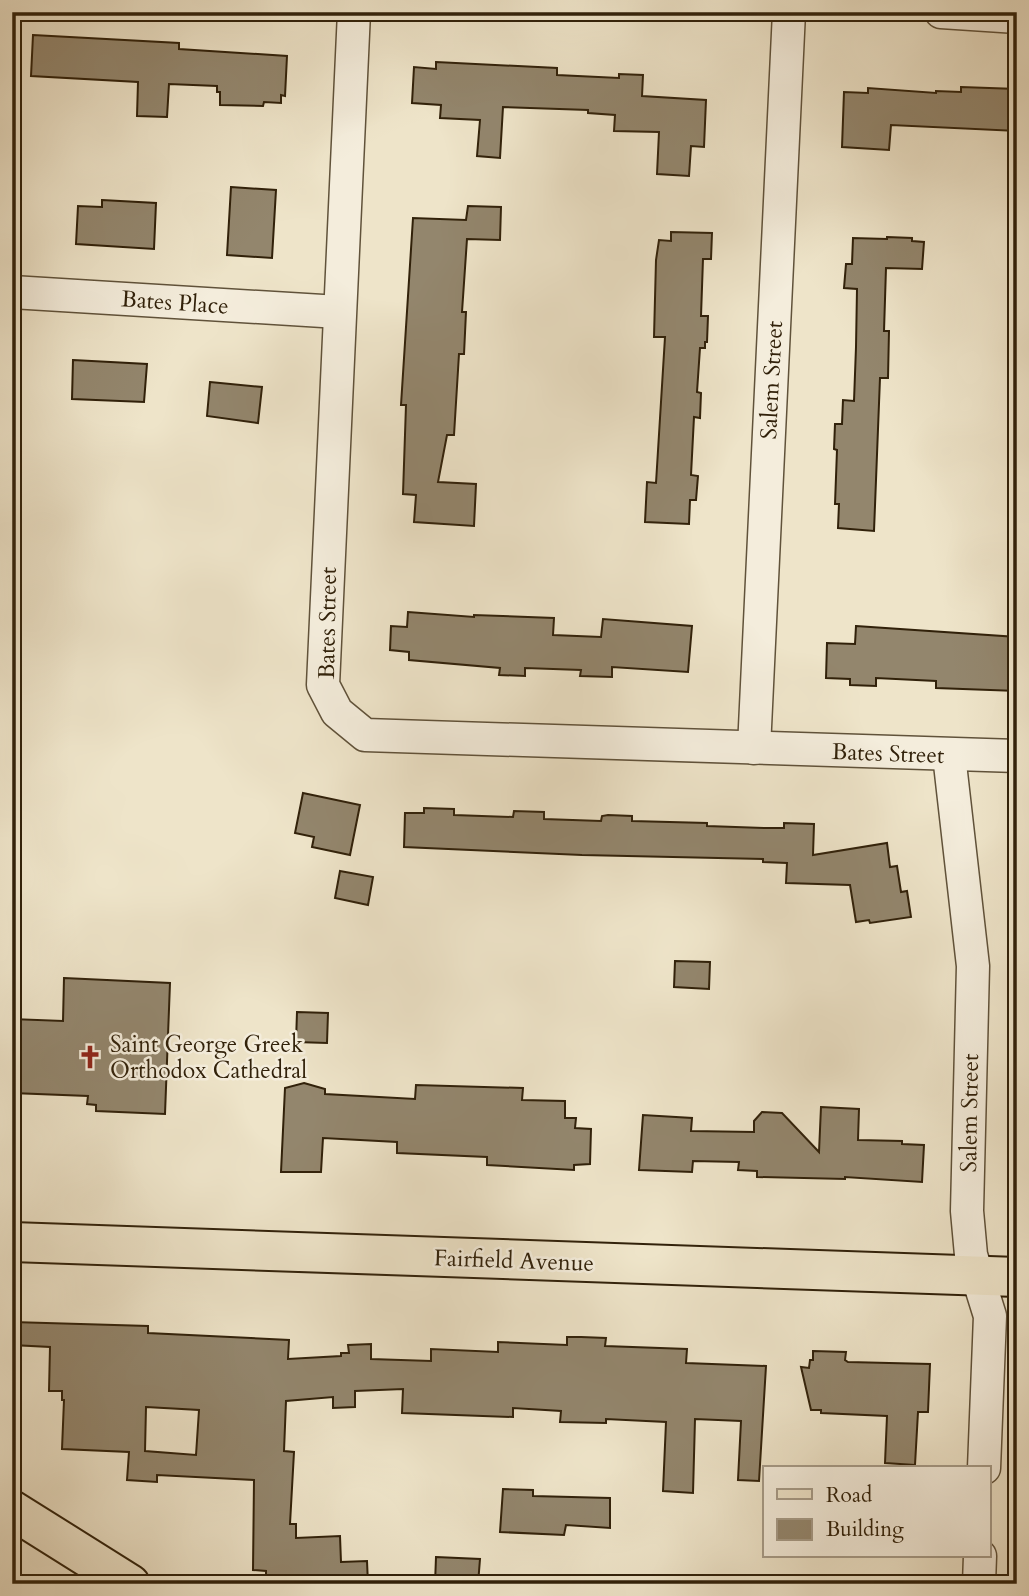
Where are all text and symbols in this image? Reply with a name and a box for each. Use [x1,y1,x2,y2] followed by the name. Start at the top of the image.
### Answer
[120,283,230,322] street label: Bates Place
[753,320,790,440] street label: Salem Street
[311,567,344,680] street label: Bates Street
[831,736,945,771] street label: Bates Street
[110,1029,307,1086] place label: Saint George Greek Orthodox Cathedral
[76,1043,104,1071] church icon: Saint George Greek Orthodox Cathedral
[953,1053,986,1173] street label: Salem Street
[433,1242,595,1279] street label: Fairfield Avenue
[763,1466,990,1558] legend
[826,1481,872,1510] text: Road
[826,1515,904,1544] text: Building

